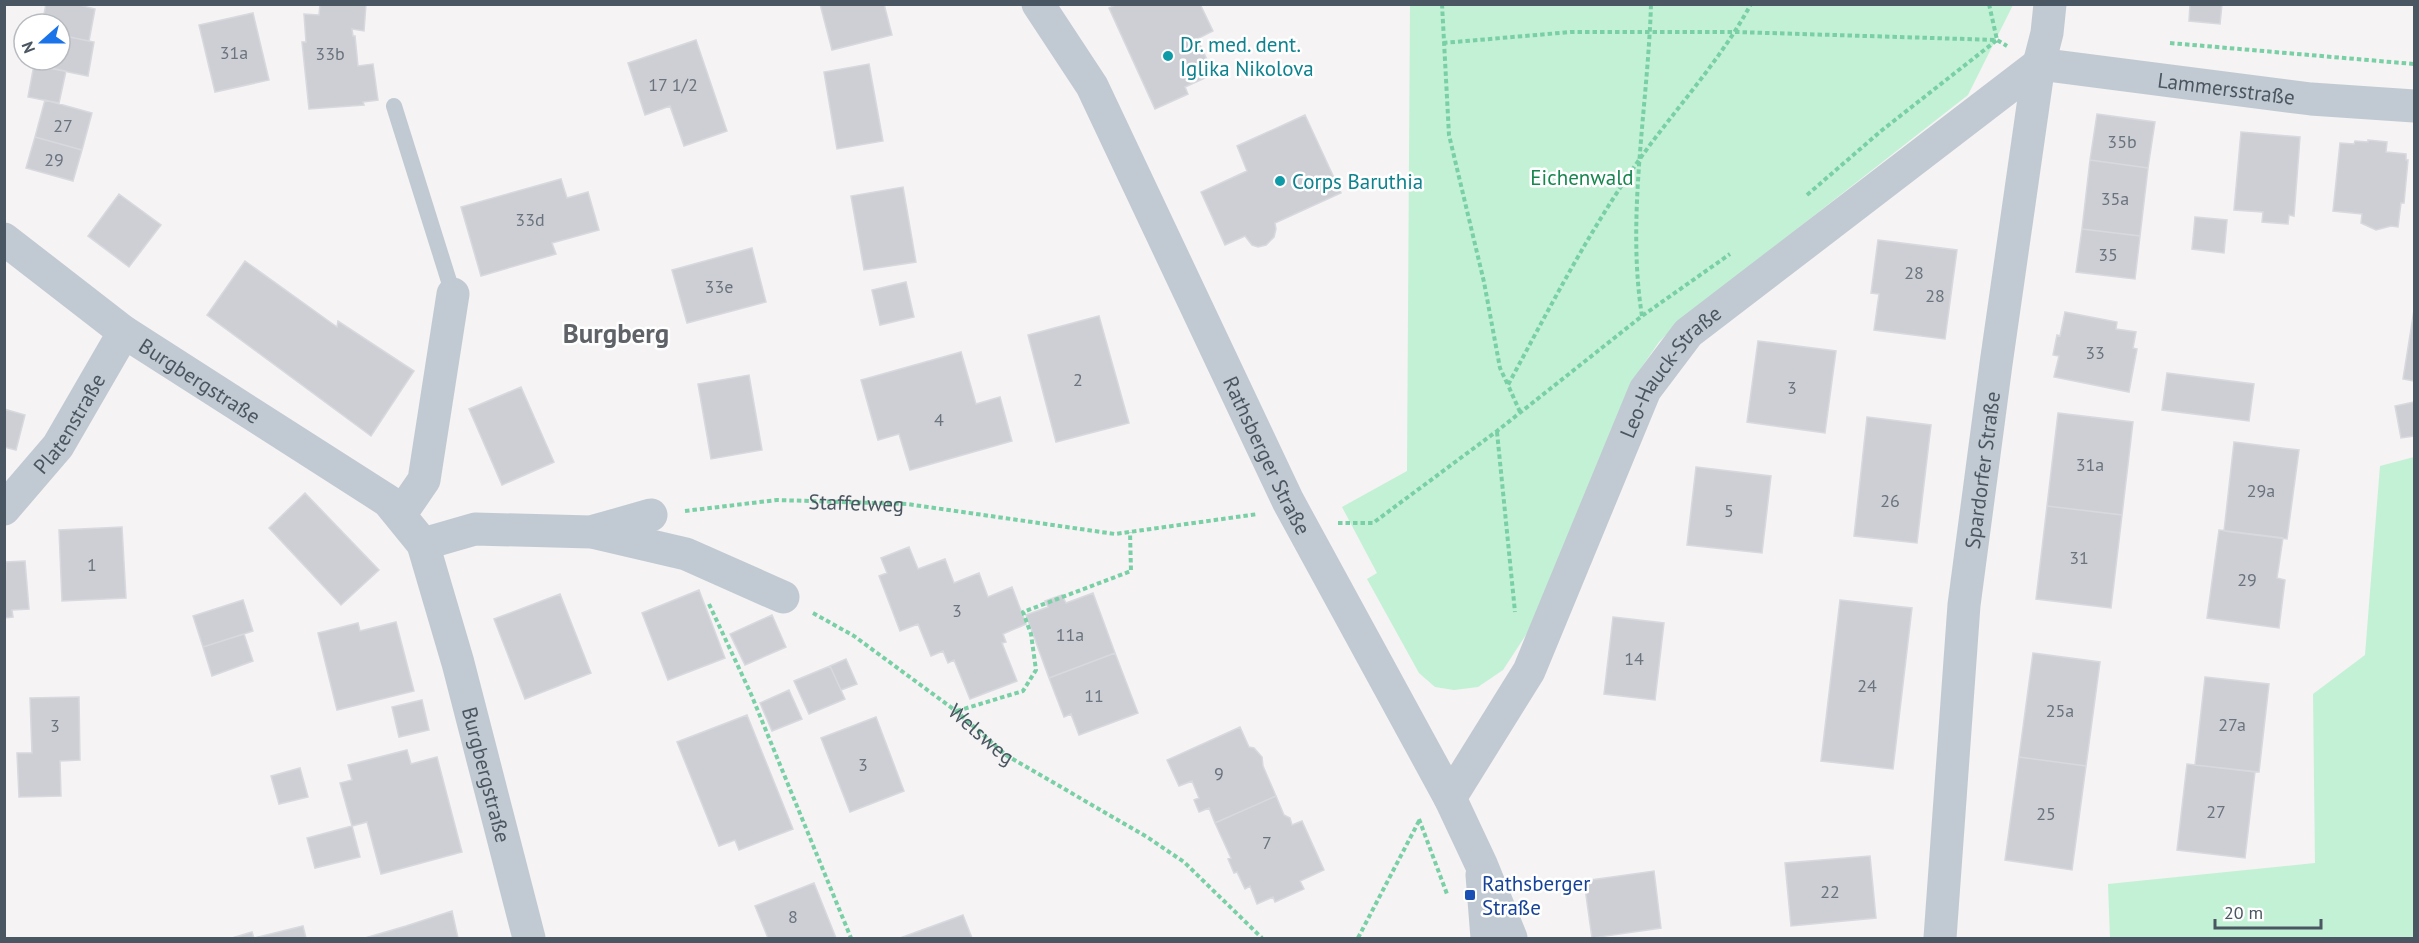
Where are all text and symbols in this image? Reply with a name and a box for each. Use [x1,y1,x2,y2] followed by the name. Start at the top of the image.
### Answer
[12,12,72,72] north arrow
[1180,31,1314,82] place label: Dr. med. dent. Iglika Nikolova
[17,39,39,56] text: N
[220,41,248,64] house number: 31a
[315,42,345,65] house number: 33b
[1161,49,1175,63] marker: Dr. med. dent. Iglika Nikolova
[2156,66,2297,110] street label: Lammersstraße
[648,73,698,96] house number: 17 1/2
[53,114,73,137] house number: 27
[2107,130,2137,153] house number: 35b
[44,148,64,171] house number: 29
[1530,164,1634,191] park label: Eichenwald
[1292,168,1423,195] place label: Corps Baruthia
[1273,174,1287,188] marker: Corps Baruthia
[2101,187,2129,210] house number: 35a
[515,208,545,231] house number: 33d
[2098,243,2118,266] house number: 35
[1904,261,1924,284] house number: 28
[705,275,733,298] house number: 33e
[1925,284,1945,307] house number: 28
[1613,299,1726,442] street label: Leo-Hauck-Straße
[563,316,669,350] district label: Burgberg
[134,332,266,429] street label: Burgbergstraße
[2085,341,2105,364] house number: 33
[27,368,111,479] street label: Platenstraße
[1073,368,1083,391] house number: 2
[1217,372,1317,539] street label: Rathsberger Straße
[1787,376,1797,399] house number: 3
[1958,390,2006,550] street label: Spardorfer Straße
[934,408,944,431] house number: 4
[2076,453,2104,476] house number: 31a
[2247,479,2275,502] house number: 29a
[808,487,905,517] street label: Staffelweg
[1880,489,1900,512] house number: 26
[1724,499,1734,522] house number: 5
[2069,546,2089,569] house number: 31
[87,553,97,576] house number: 1
[2237,568,2257,591] house number: 29
[952,599,962,622] house number: 3
[1056,623,1084,646] house number: 11a
[1624,647,1644,670] house number: 14
[1857,674,1877,697] house number: 24
[1084,684,1104,707] house number: 11
[943,697,1019,770] street label: Welsweg
[2046,699,2074,722] house number: 25a
[456,704,517,845] street label: Burgbergstraße
[2218,713,2246,736] house number: 27a
[50,714,60,737] house number: 3
[858,753,868,776] house number: 3
[1214,762,1224,785] house number: 9
[2206,800,2226,823] house number: 27
[2036,802,2056,825] house number: 25
[1262,831,1272,854] house number: 7
[1482,870,1590,921] place label: Rathsberger Straße
[1820,880,1840,903] house number: 22
[1463,888,1477,902] marker: Rathsberger Straße
[2215,892,2322,930] scale bar
[2224,901,2263,924] text: 20 m
[788,905,798,928] house number: 8

